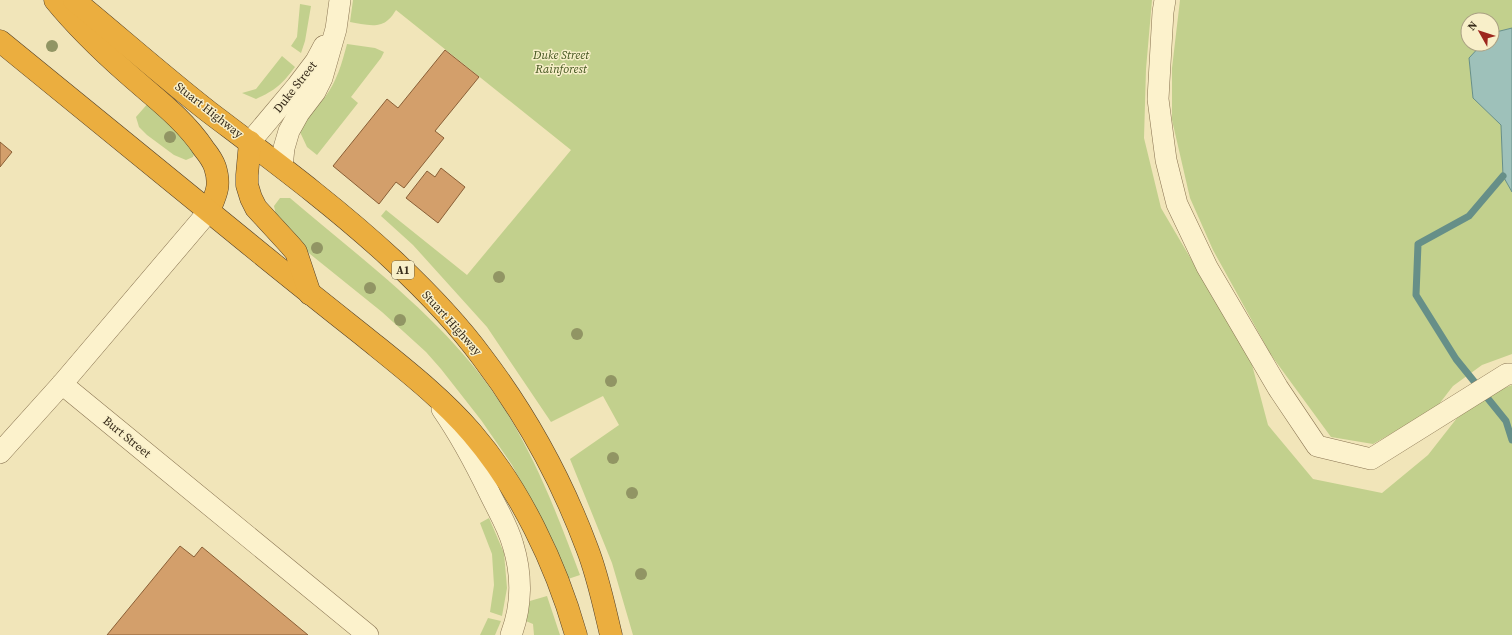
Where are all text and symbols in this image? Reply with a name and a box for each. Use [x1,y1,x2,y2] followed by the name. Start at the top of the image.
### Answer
[1460,12,1500,52] north arrow
[1464,18,1481,34] text: N
[532,47,590,77] park label: Duke Street Rainforest
[270,58,320,116] street label: Duke Street
[172,78,247,142] street label: Stuart Highway
[392,261,414,279] road number: A1
[419,287,486,359] street label: Stuart Highway
[100,413,154,461] street label: Burt Street

